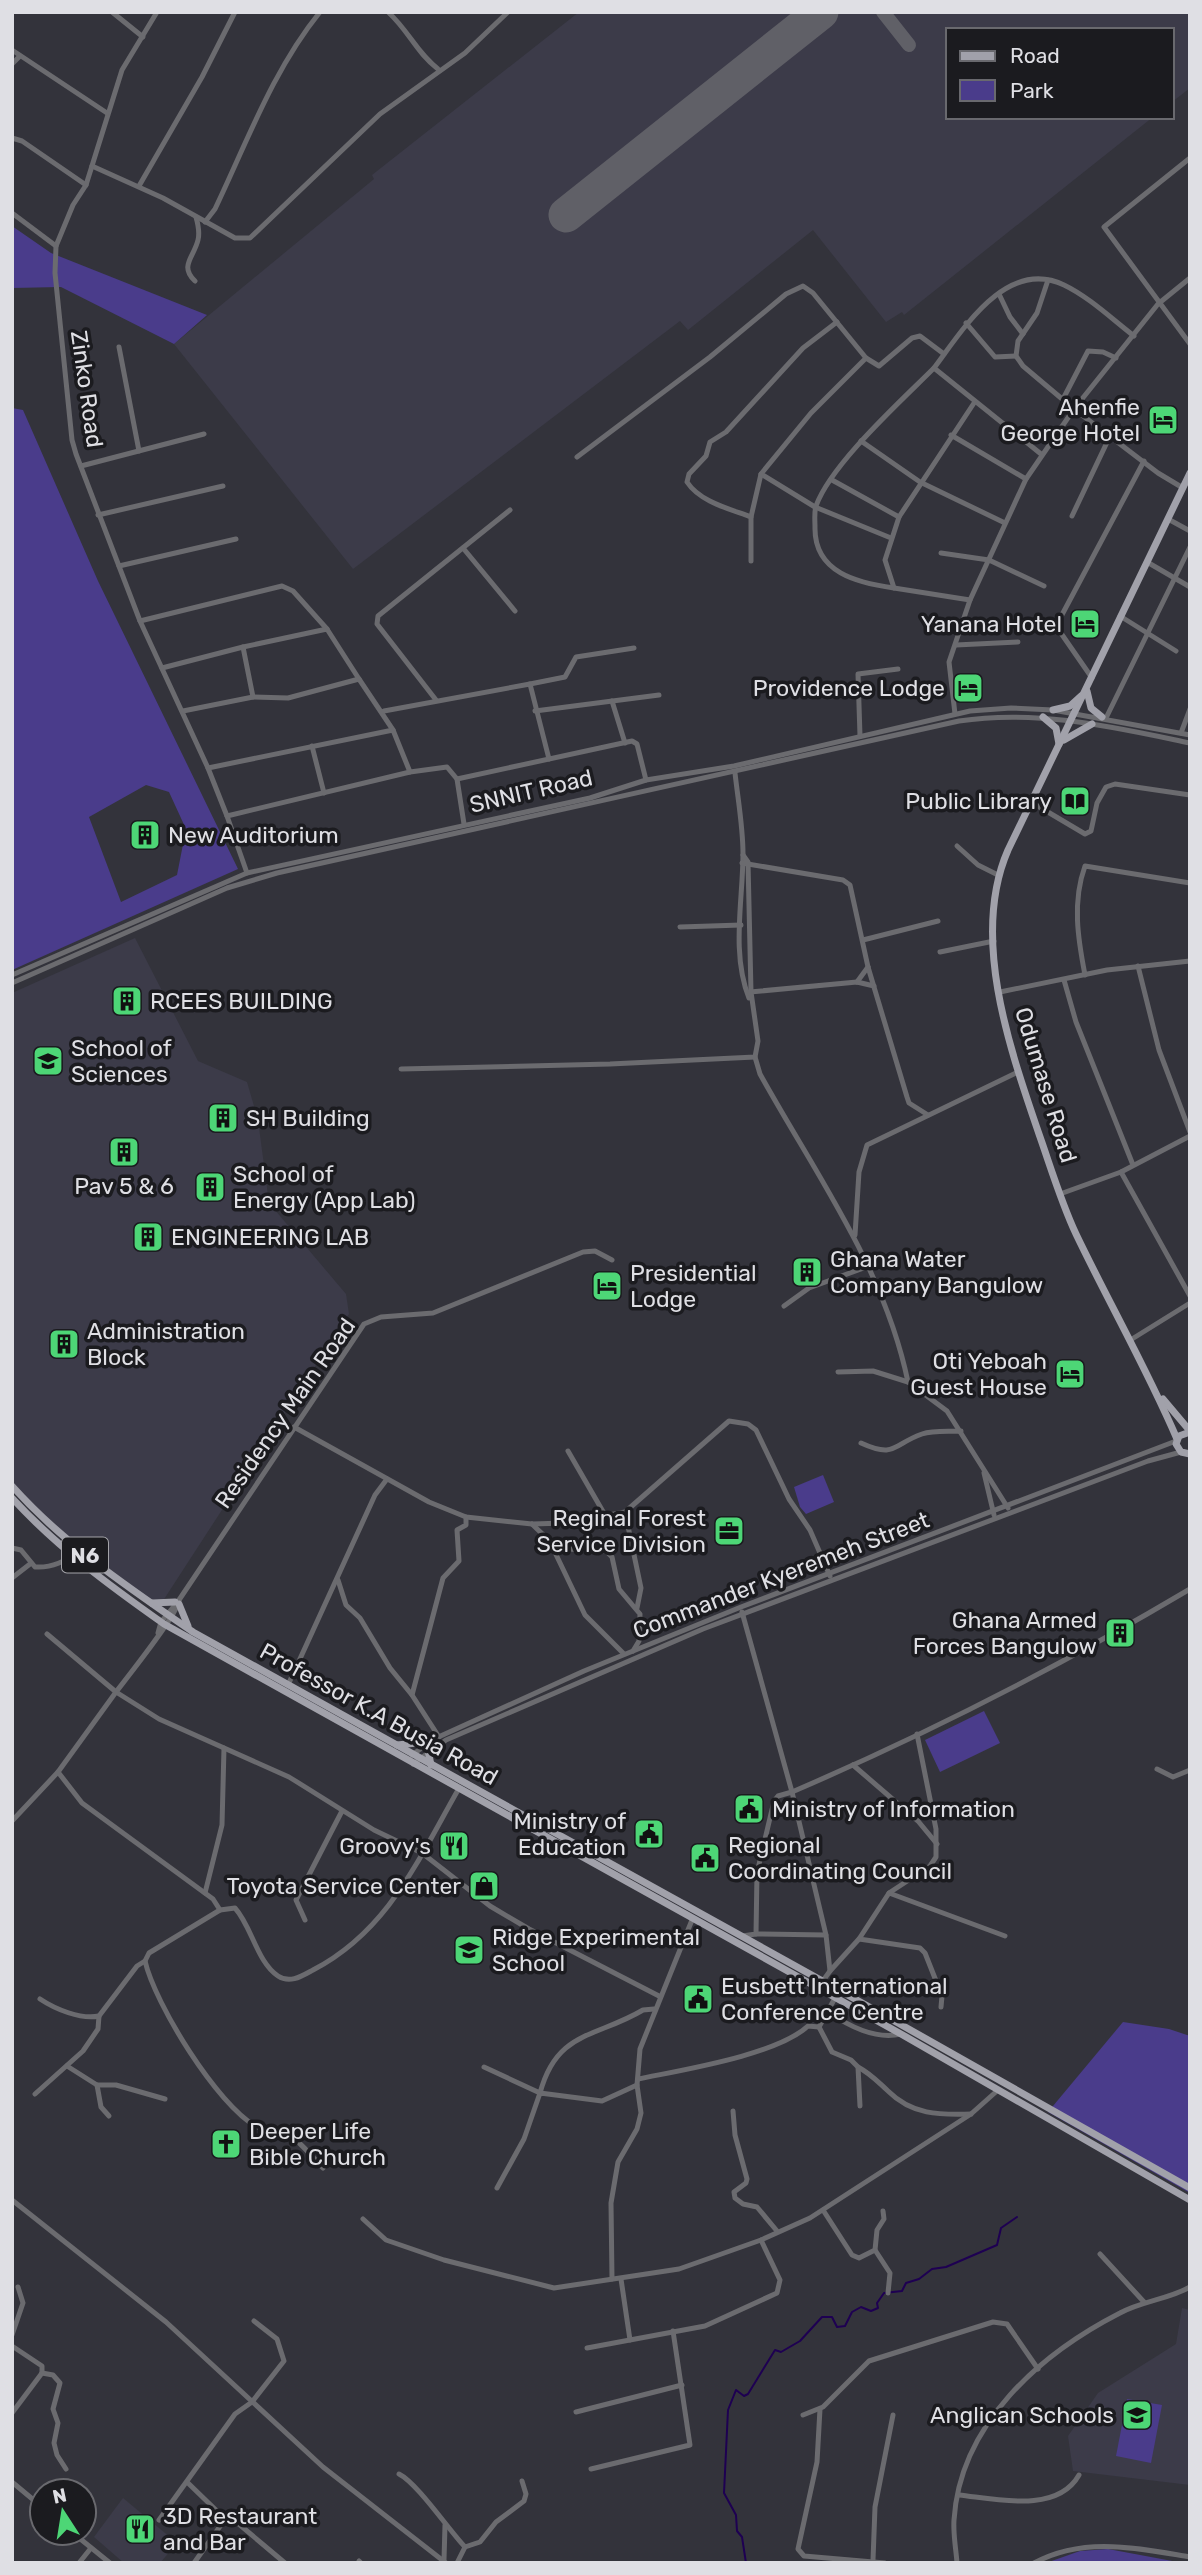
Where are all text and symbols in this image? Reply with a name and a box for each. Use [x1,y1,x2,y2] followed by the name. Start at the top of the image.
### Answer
[946,28,1174,119] legend
[1010,43,1060,68] text: Road
[1010,78,1054,103] text: Park
[65,329,109,449] street label: Zinko Road
[1001,393,1140,447] place label: Ahenfie George Hotel
[1146,403,1180,437] hotel icon: Ahenfie George Hotel
[1068,607,1102,641] hotel icon: Yanana Hotel
[921,610,1062,638] place label: Yanana Hotel
[951,671,985,705] hotel icon: Providence Lodge
[753,674,945,702] place label: Providence Lodge
[467,763,595,819] street label: SNNIT Road
[1058,784,1092,818] library icon: Public Library
[905,787,1052,815] place label: Public Library
[128,818,162,852] building icon: New Auditorium
[168,821,339,849] place label: New Auditorium
[110,984,144,1018] building icon: RCEES BUILDING
[150,987,333,1015] place label: RCEES BUILDING
[1009,1004,1083,1166] street label: Odumase Road
[71,1034,172,1088] place label: School of Sciences
[31,1044,65,1078] school or university icon: School of Sciences
[206,1101,240,1135] building icon: SH Building
[246,1104,370,1132] place label: SH Building
[107,1135,141,1169] building icon: Pav 5 & 6
[233,1160,415,1214] place label: School of Energy (App Lab)
[193,1170,227,1204] building icon: School of Energy (App Lab)
[74,1172,174,1200] place label: Pav 5 & 6
[131,1220,165,1254] building icon: ENGINEERING LAB
[171,1223,369,1251] place label: ENGINEERING LAB
[830,1245,1043,1299] place label: Ghana Water Company Bangulow
[790,1255,824,1289] building icon: Ghana Water Company Bangulow
[630,1259,757,1313] place label: Presidential Lodge
[590,1269,624,1303] hotel icon: Presidential Lodge
[209,1312,361,1514] street label: Residency Main Road
[87,1317,245,1371] place label: Administration Block
[47,1327,81,1361] building icon: Administration Block
[910,1347,1047,1401] place label: Oti Yeboah Guest House
[1053,1357,1087,1391] hotel icon: Oti Yeboah Guest House
[536,1504,706,1558] place label: Reginal Forest Service Division
[629,1505,933,1645] street label: Commander Kyeremeh Street
[712,1514,746,1548] office icon: Reginal Forest Service Division
[62,1538,108,1572] road number: N6
[913,1606,1097,1660] place label: Ghana Armed Forces Bangulow
[1103,1616,1137,1650] building icon: Ghana Armed Forces Bangulow
[255,1637,503,1791] street label: Professor K.A Busia Road
[732,1792,766,1826] public building icon: Ministry of Information
[772,1795,1015,1823] place label: Ministry of Information
[514,1807,626,1861] place label: Ministry of Education
[632,1817,666,1851] public building icon: Ministry of Education
[437,1829,471,1863] restaurant icon: Groovy's
[728,1831,952,1885] place label: Regional Coordinating Council
[339,1832,431,1860] place label: Groovy's
[688,1841,722,1875] public building icon: Regional Coordinating Council
[467,1869,501,1903] shop icon: Toyota Service Center
[226,1872,461,1900] place label: Toyota Service Center
[492,1923,700,1977] place label: Ridge Experimental School
[452,1933,486,1967] school or university icon: Ridge Experimental School
[721,1972,948,2026] place label: Eusbett International Conference Centre
[681,1982,715,2016] public building icon: Eusbett International Conference Centre
[249,2117,386,2171] place label: Deeper Life Bible Church
[209,2127,243,2161] church icon: Deeper Life Bible Church
[1120,2398,1154,2432] school or university icon: Anglican Schools
[930,2401,1114,2429] place label: Anglican Schools
[28,2477,98,2547] north arrow
[50,2483,69,2509] text: N
[163,2502,317,2556] place label: 3D Restaurant and Bar
[123,2512,157,2546] restaurant icon: 3D Restaurant and Bar

